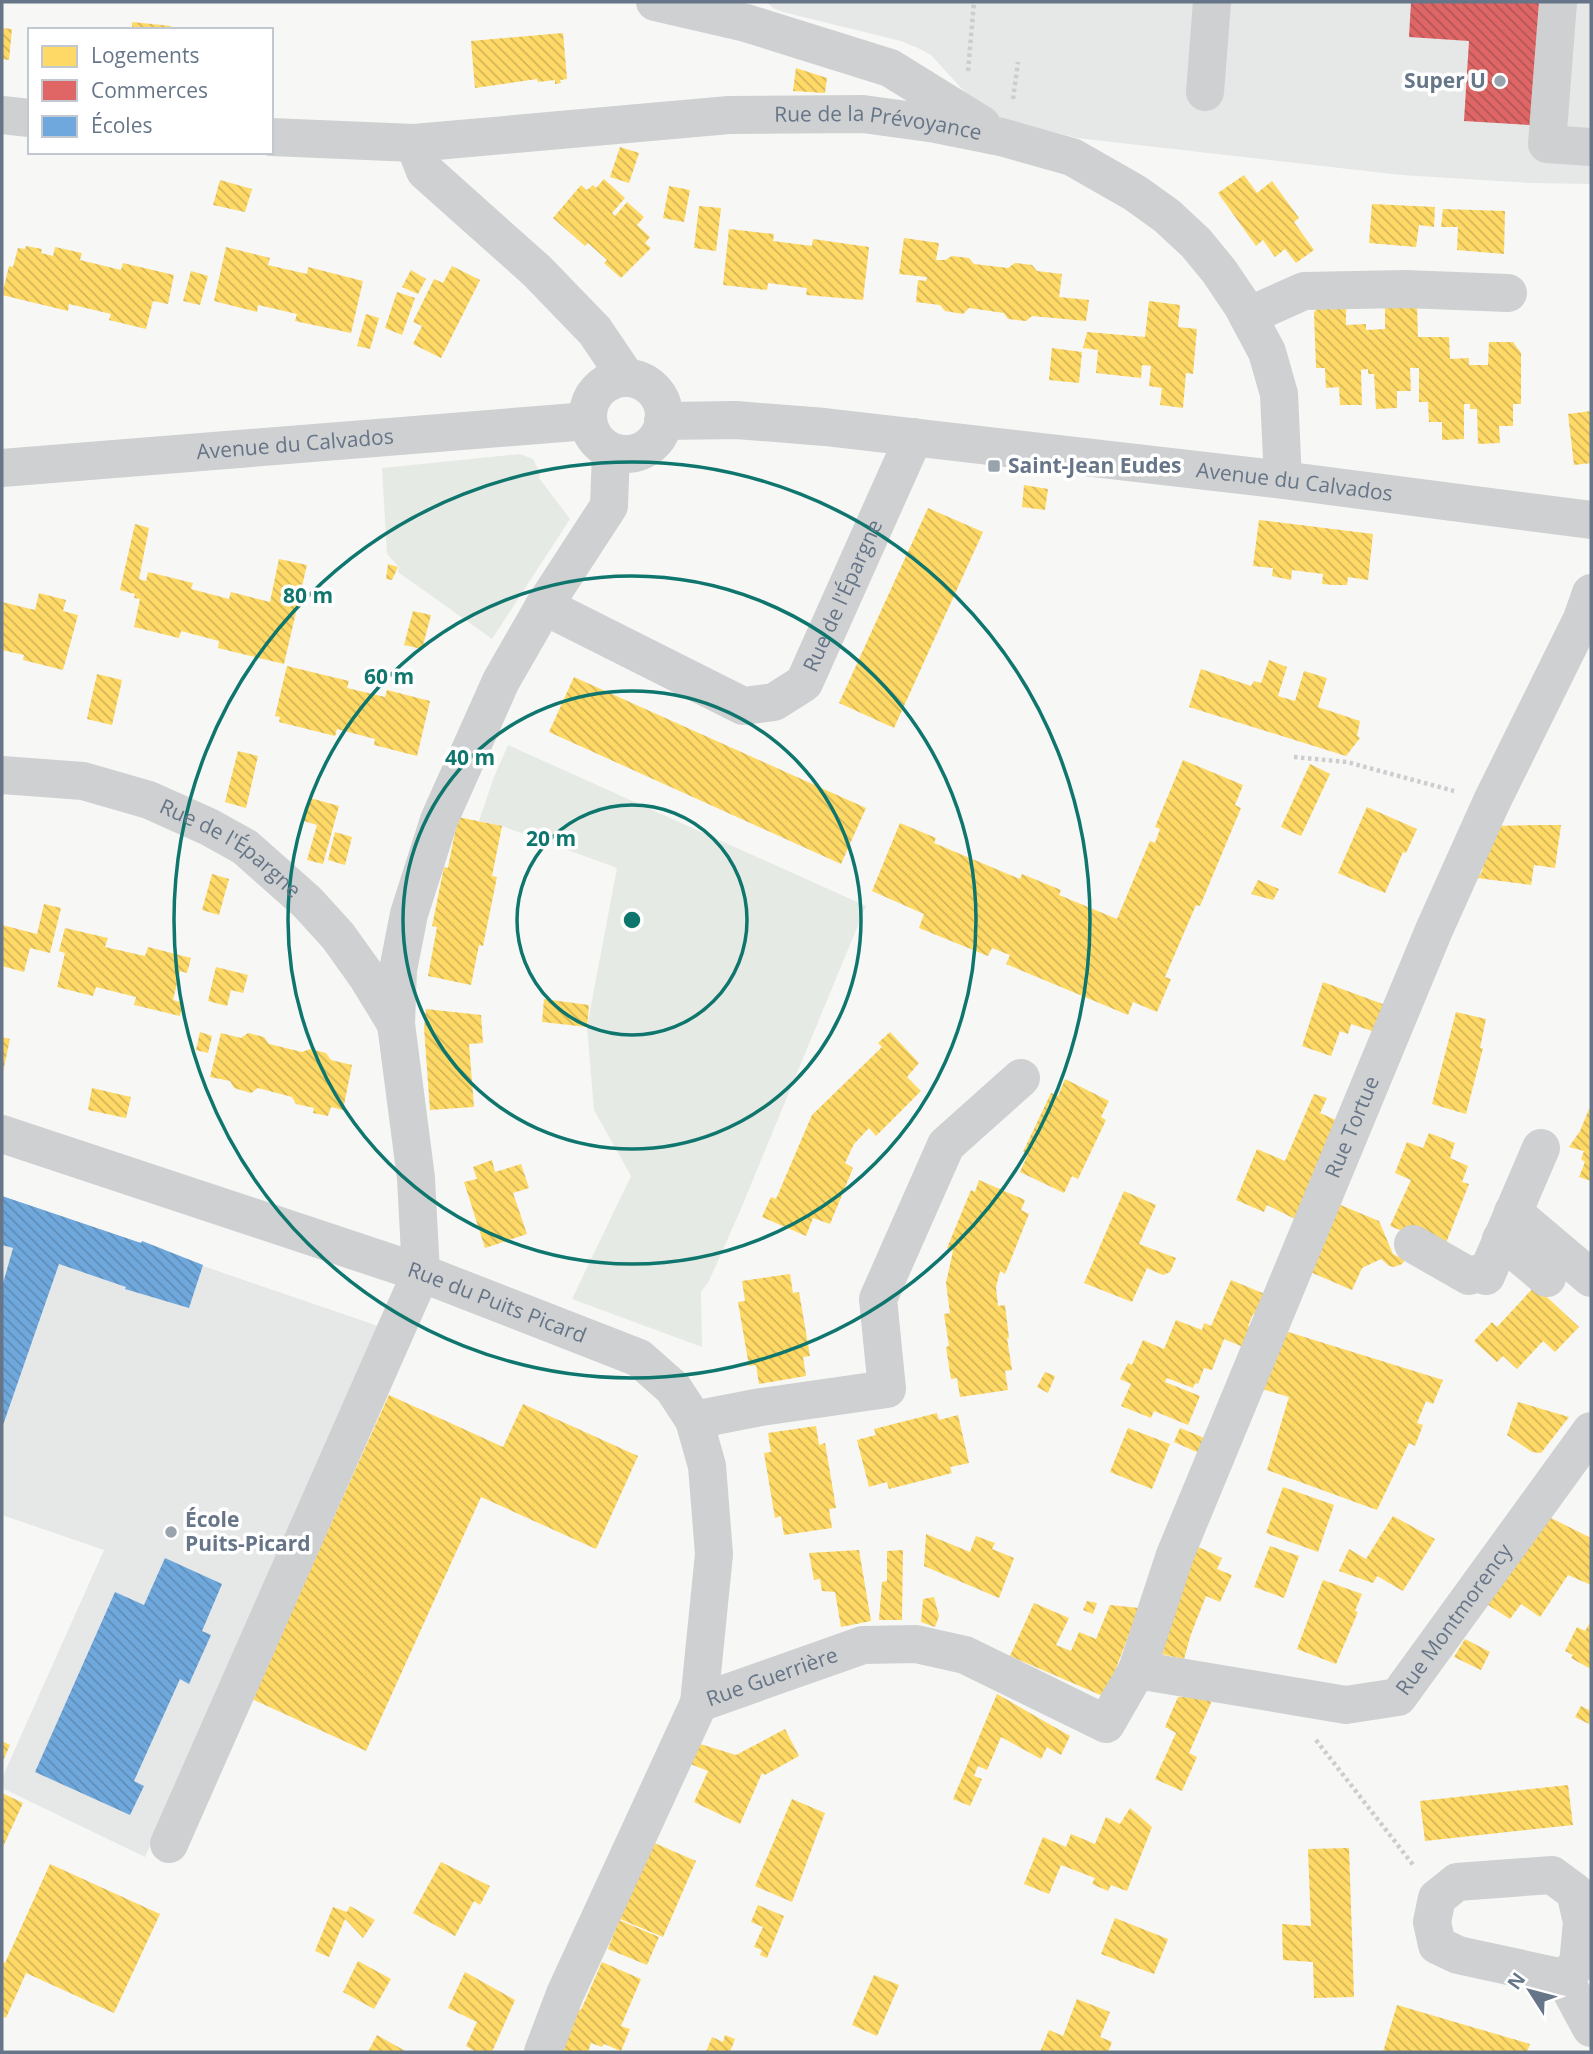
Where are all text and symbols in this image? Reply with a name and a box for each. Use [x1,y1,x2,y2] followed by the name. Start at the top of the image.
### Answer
[28,28,273,154] legend
[91,41,199,69] text: Logements
[1404,66,1486,94] place label: Super U
[1492,73,1508,89] marker: Super U
[91,76,208,104] text: Commerces
[774,99,984,146] street label: Rue de la Prévoyance
[91,111,152,139] text: Écoles
[195,422,395,465] street label: Avenue du Calvados
[1008,451,1181,479] place label: Saint-Jean Eudes
[1195,455,1395,507] street label: Avenue du Calvados
[986,458,1002,474] marker: Saint-Jean Eudes
[796,515,888,676] street label: Rue de l'Épargne
[283,581,333,609] text: 80 m
[364,662,414,690] text: 60 m
[445,743,495,771] text: 40 m
[156,792,307,903] street label: Rue de l'Épargne
[526,824,576,852] text: 20 m
[620,908,644,932] centre of rings
[1318,1072,1385,1182] street label: Rue Tortue
[404,1255,591,1349] street label: Rue du Puits Picard
[185,1505,311,1557] place label: École Puits-Picard
[163,1524,179,1540] marker: École Puits-Picard
[1389,1537,1518,1701] street label: Rue Montmorency
[702,1640,841,1712] street label: Rue Guerrière
[1495,1956,1565,2026] north arrow
[1501,1967,1531,1995] text: N

